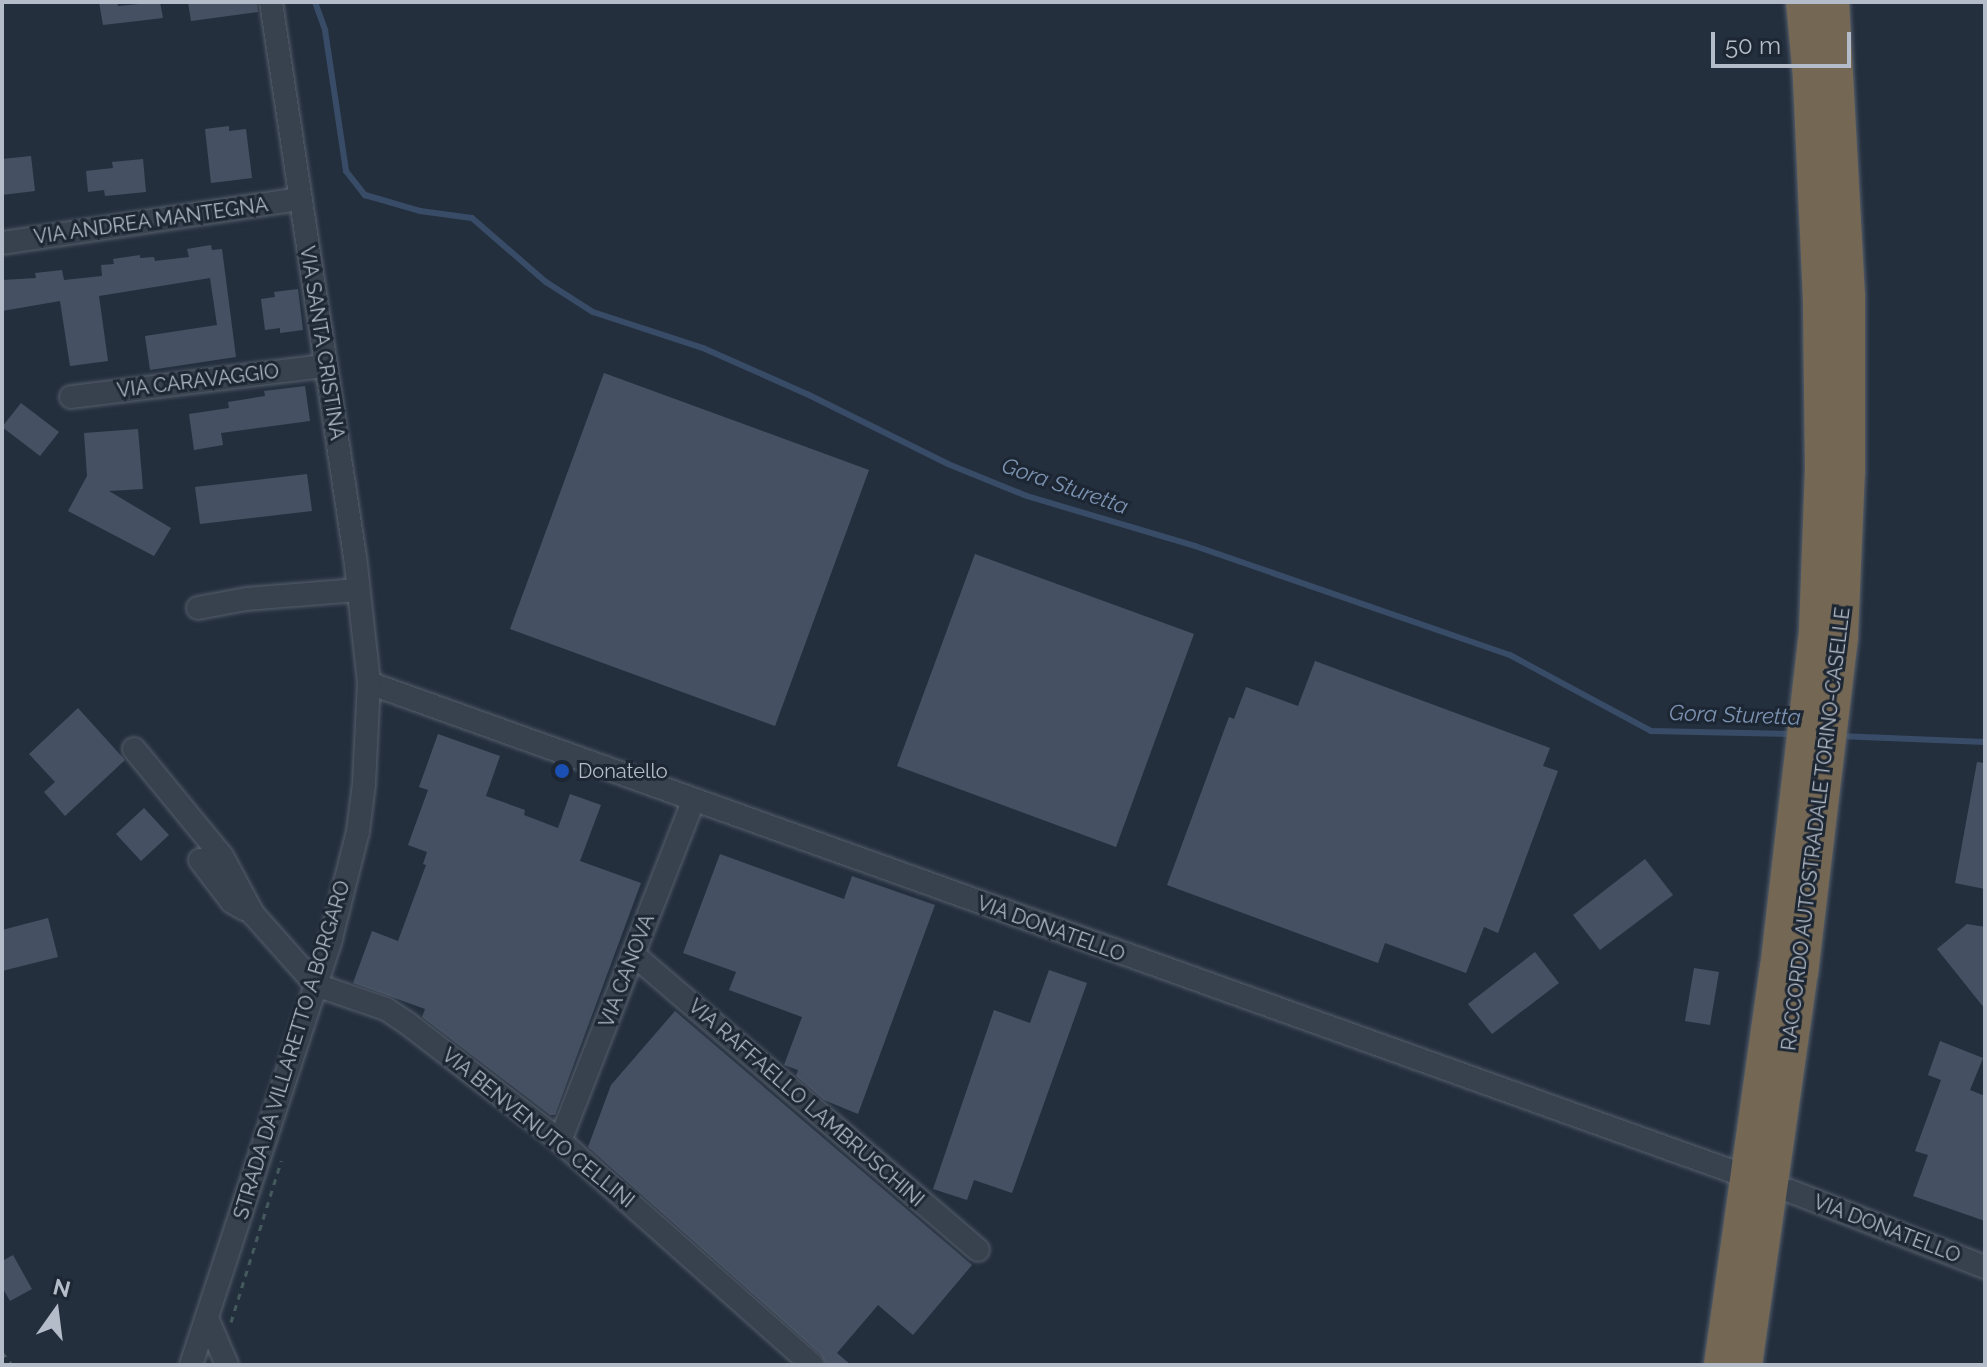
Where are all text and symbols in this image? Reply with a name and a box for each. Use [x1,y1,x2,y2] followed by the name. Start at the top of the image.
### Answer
[1715,16,1855,66] scale bar
[1725,31,1781,60] text: 50 m
[31,193,271,249] street label: VIA ANDREA MANTEGNA
[295,244,349,442] street label: VIA SANTA CRISTINA
[115,359,281,403] street label: VIA CARAVAGGIO
[998,452,1132,520] water label: Gora Sturetta
[1777,605,1855,1053] street label: RACCORDO AUTOSTRADALE TORINO-CASELLE
[1669,700,1801,730] water label: Gora Sturetta
[578,759,668,783] place label: Donatello
[553,762,571,780] marker: Donatello
[228,876,356,1224] street label: STRADA DA VILLARETTO A BORGARO
[973,891,1129,967] street label: VIA DONATELLO
[594,911,660,1031] street label: VIA CANOVA
[683,994,929,1212] street label: VIA RAFFAELLO LAMBRUSCHINI
[437,1043,639,1213] street label: VIA BENVENUTO CELLINI
[1810,1190,1964,1268] street label: VIA DONATELLO
[16,1271,96,1351] north arrow
[51,1273,73,1302] text: N

